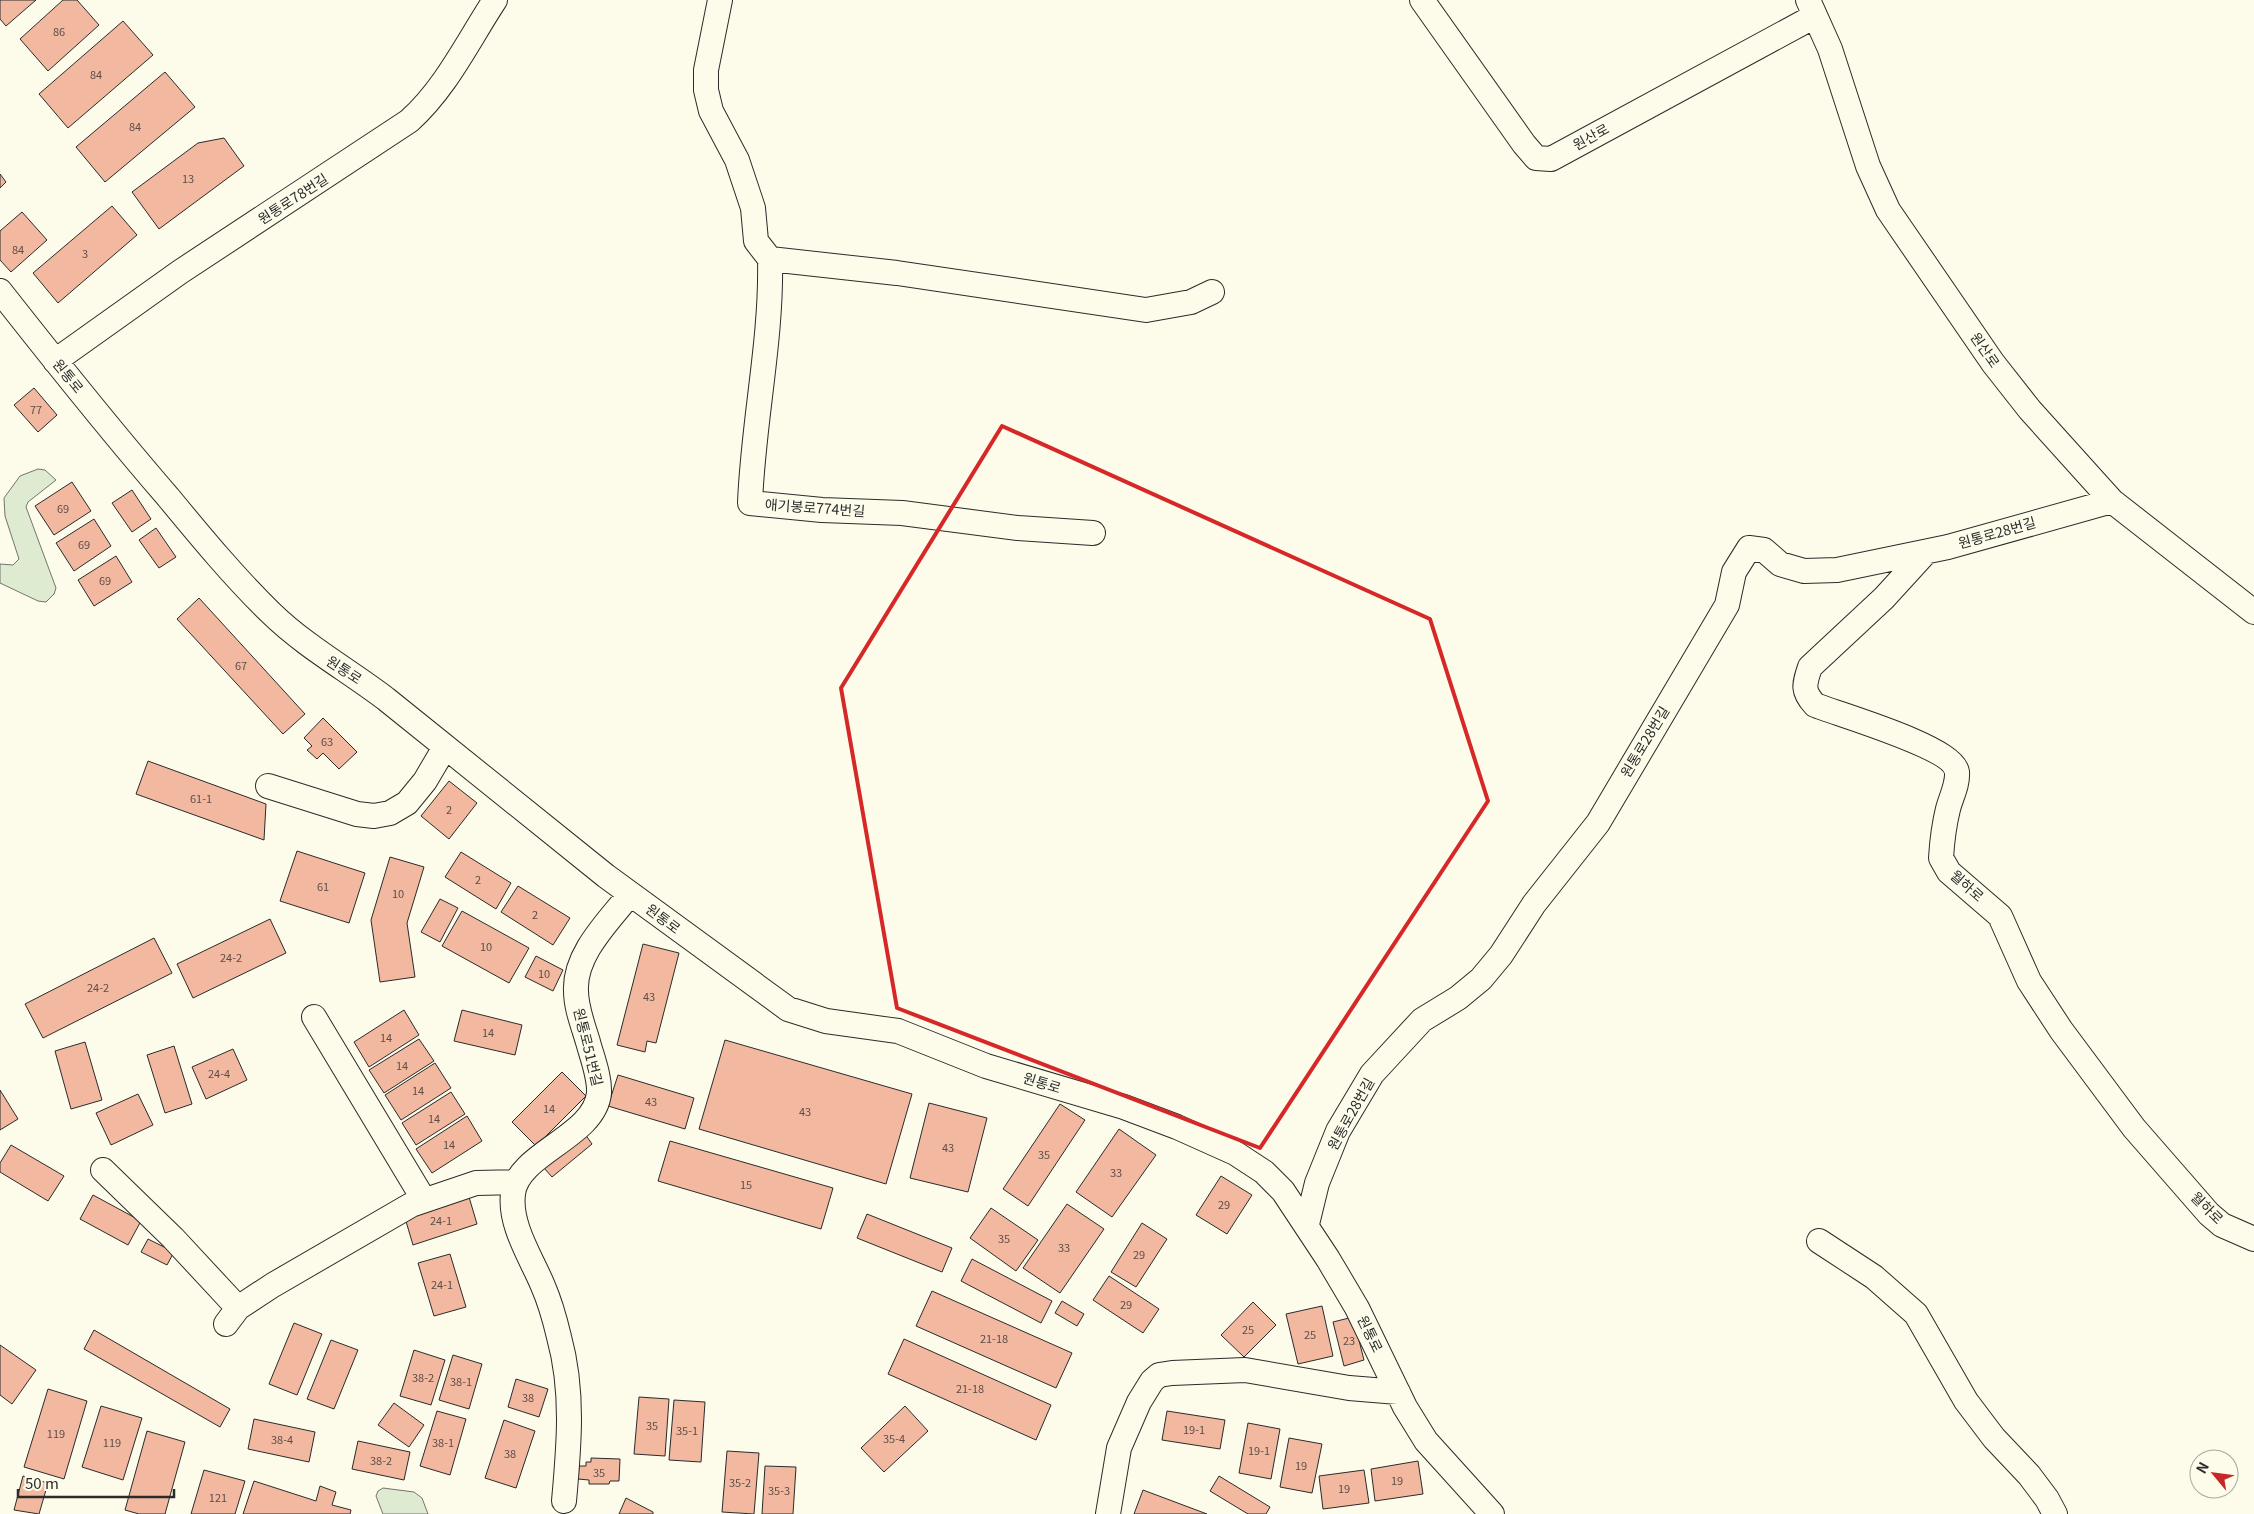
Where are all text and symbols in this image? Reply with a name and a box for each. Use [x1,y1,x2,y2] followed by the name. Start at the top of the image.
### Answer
[53,23,65,39] house number: 86
[90,66,102,82] house number: 84
[129,118,141,134] house number: 84
[1569,118,1612,154] street label: 원산로
[253,168,331,228] street label: 원통로78번길
[182,170,194,186] house number: 13
[12,241,24,257] house number: 84
[82,245,88,261] house number: 3
[1967,328,2005,371] street label: 원산로
[49,354,89,397] street label: 원통로
[30,401,42,417] house number: 77
[764,494,866,520] street label: 애기봉로774번길
[57,500,69,516] house number: 69
[1956,511,2038,553] street label: 원통로28번길
[78,536,90,552] house number: 69
[99,572,111,588] house number: 69
[323,650,366,688] street label: 원통로
[235,657,247,673] house number: 67
[1615,702,1673,781] street label: 원통로28번길
[321,733,333,749] house number: 63
[190,790,212,806] house number: 61-1
[446,801,452,817] house number: 2
[1947,865,1989,906] street label: 월하로
[475,871,481,887] house number: 2
[317,878,329,894] house number: 61
[392,885,404,901] house number: 10
[642,899,685,938] street label: 원통로
[532,906,538,922] house number: 2
[480,938,492,954] house number: 10
[220,949,242,965] house number: 24-2
[538,965,550,981] house number: 10
[87,979,109,995] house number: 24-2
[643,988,655,1004] house number: 43
[570,1006,608,1088] street label: 원통로51번길
[482,1024,494,1040] house number: 14
[380,1029,392,1045] house number: 14
[396,1057,408,1073] house number: 14
[208,1065,230,1081] house number: 24-4
[1021,1067,1064,1097] street label: 원통로
[1322,1074,1378,1153] street label: 원통로28번길
[412,1082,424,1098] house number: 14
[645,1093,657,1109] house number: 43
[543,1100,555,1116] house number: 14
[799,1103,811,1119] house number: 43
[428,1110,440,1126] house number: 14
[443,1136,455,1152] house number: 14
[942,1139,954,1155] house number: 43
[1038,1146,1050,1162] house number: 35
[1110,1164,1122,1180] house number: 33
[740,1176,752,1192] house number: 15
[2187,1187,2229,1228] street label: 월하로
[1218,1196,1230,1212] house number: 29
[430,1212,452,1228] house number: 24-1
[998,1230,1010,1246] house number: 35
[1058,1239,1070,1255] house number: 33
[1133,1246,1145,1262] house number: 29
[431,1276,453,1292] house number: 24-1
[1120,1296,1132,1312] house number: 29
[1353,1312,1388,1355] street label: 원통로
[1242,1321,1254,1337] house number: 25
[1304,1326,1316,1342] house number: 25
[980,1330,1008,1346] house number: 21-18
[1343,1332,1355,1348] house number: 23
[412,1369,434,1385] house number: 38-2
[450,1373,472,1389] house number: 38-1
[956,1380,984,1396] house number: 21-18
[522,1389,534,1405] house number: 38
[646,1417,658,1433] house number: 35
[1183,1421,1205,1437] house number: 19-1
[676,1422,698,1438] house number: 35-1
[47,1425,65,1441] house number: 119
[883,1430,905,1446] house number: 35-4
[271,1431,293,1447] house number: 38-4
[103,1434,121,1450] house number: 119
[432,1434,454,1450] house number: 38-1
[1248,1442,1270,1458] house number: 19-1
[504,1445,516,1461] house number: 38
[2189,1449,2239,1499] north arrow
[370,1452,392,1468] house number: 38-2
[1295,1457,1307,1473] house number: 19
[2190,1458,2213,1477] text: N
[593,1464,605,1480] house number: 35
[18,1466,174,1498] scale bar
[25,1472,59,1493] text: 50 m
[1391,1472,1403,1488] house number: 19
[729,1474,751,1490] house number: 35-2
[1338,1480,1350,1496] house number: 19
[768,1482,790,1498] house number: 35-3
[209,1489,227,1505] house number: 121

